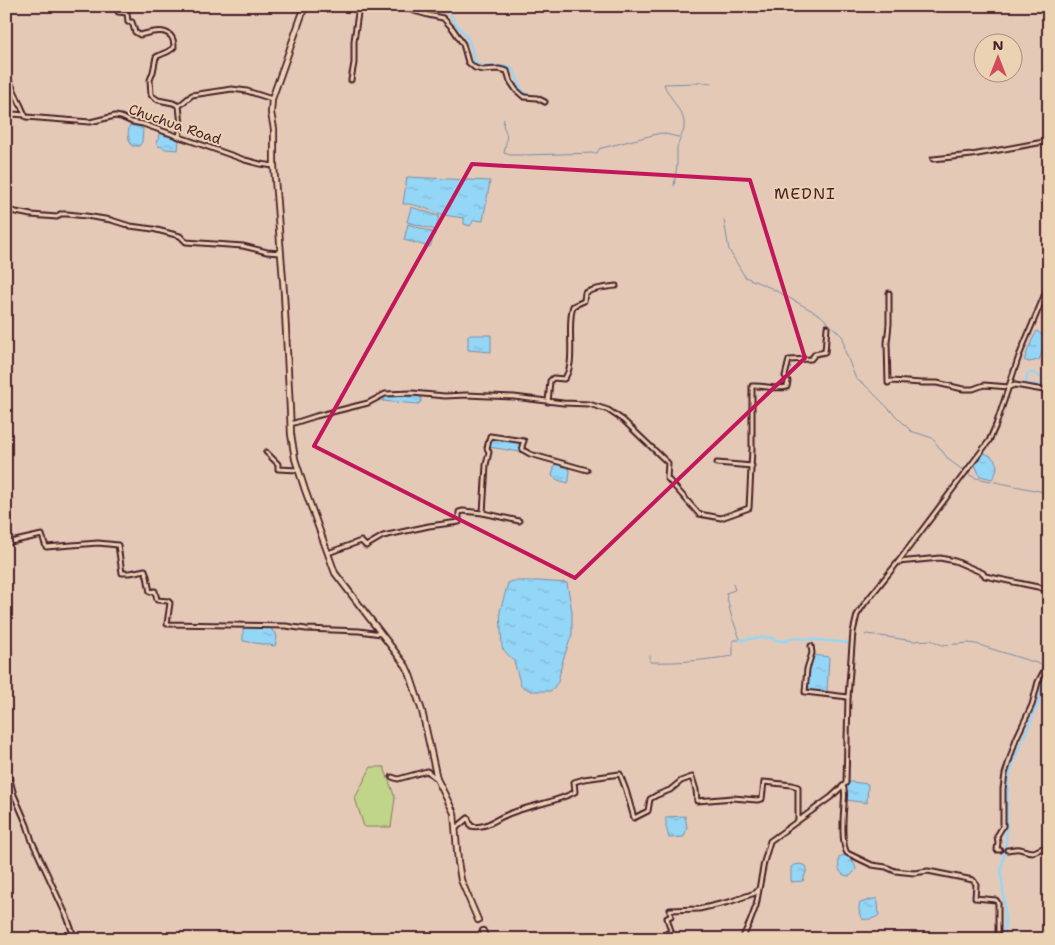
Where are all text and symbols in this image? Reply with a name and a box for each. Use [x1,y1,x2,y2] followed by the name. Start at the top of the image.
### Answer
[972,32,1022,82] north arrow
[992,36,1004,54] text: N
[126,100,224,148] street label: Chuchua Road
[774,183,836,204] district label: MEDNI

